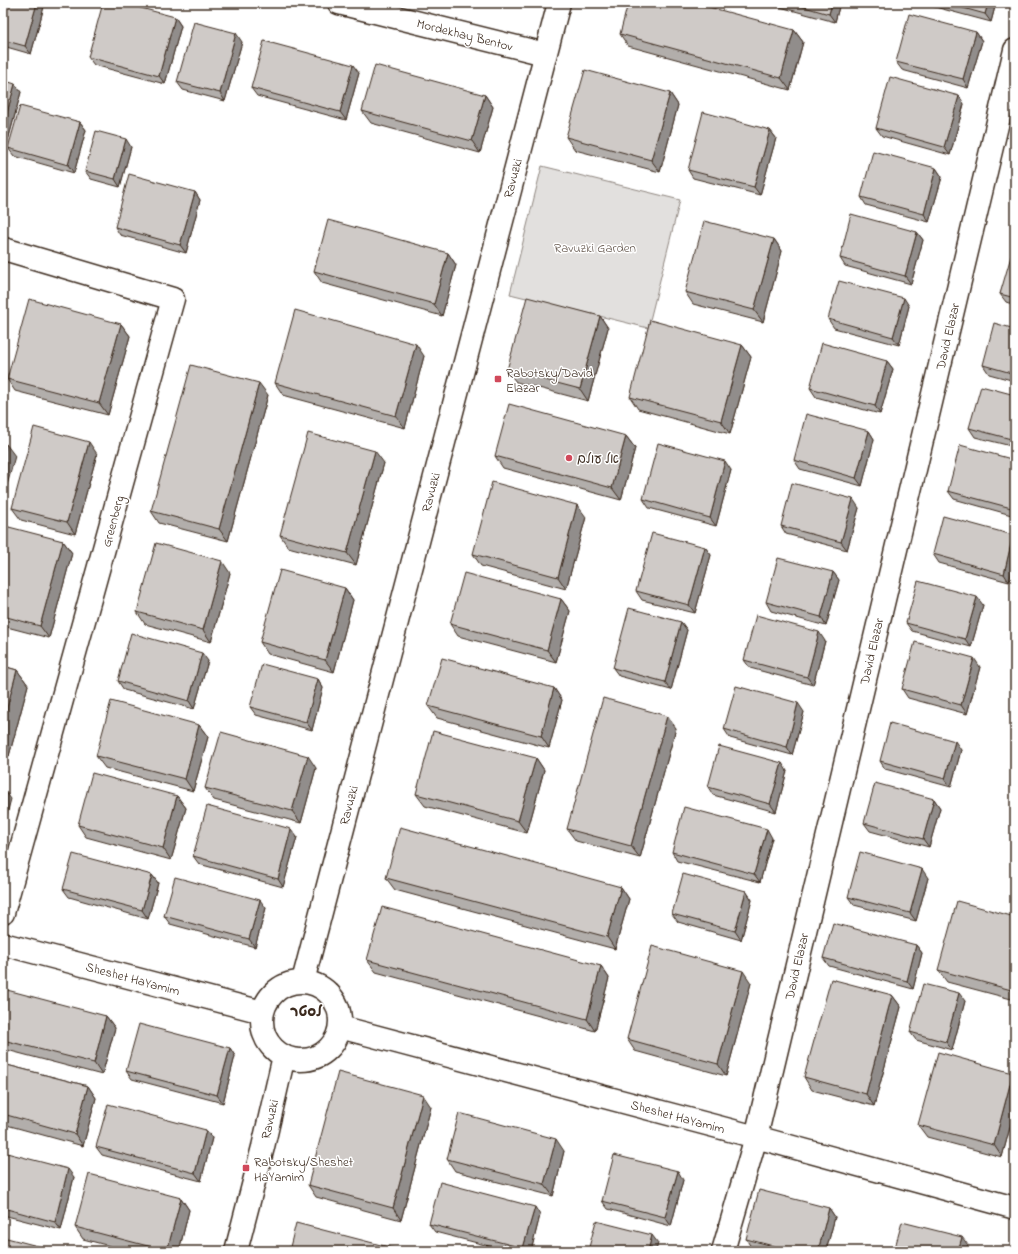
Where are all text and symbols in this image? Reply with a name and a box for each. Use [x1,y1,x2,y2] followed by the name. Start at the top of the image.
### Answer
[414,14,516,58] street label: Mordekhay Bentov
[499,157,528,200] street label: Ravuzki
[554,239,636,258] park label: Ravuzki Garden
[931,300,966,373] street label: David Elazar
[506,364,594,398] place label: Rabotsky/David Elazar
[493,374,503,384] marker: Rabotsky/David Elazar
[577,450,619,469] place label: אל עולם
[564,453,574,463] marker: אל עולם
[417,471,446,514] street label: Ravuzki
[97,493,130,550] street label: Greenberg
[855,615,890,688] street label: David Elazar
[335,784,364,827] street label: Ravuzki
[780,930,815,1003] street label: David Elazar
[83,958,182,1001] street label: Sheshet HaYamim
[290,1002,323,1023] district label: לסטר
[628,1096,727,1139] street label: Sheshet HaYamim
[257,1098,284,1141] street label: Ravuzki
[254,1153,354,1187] place label: Rabotsky/Sheshet HaYamim
[241,1163,251,1173] marker: Rabotsky/Sheshet HaYamim

